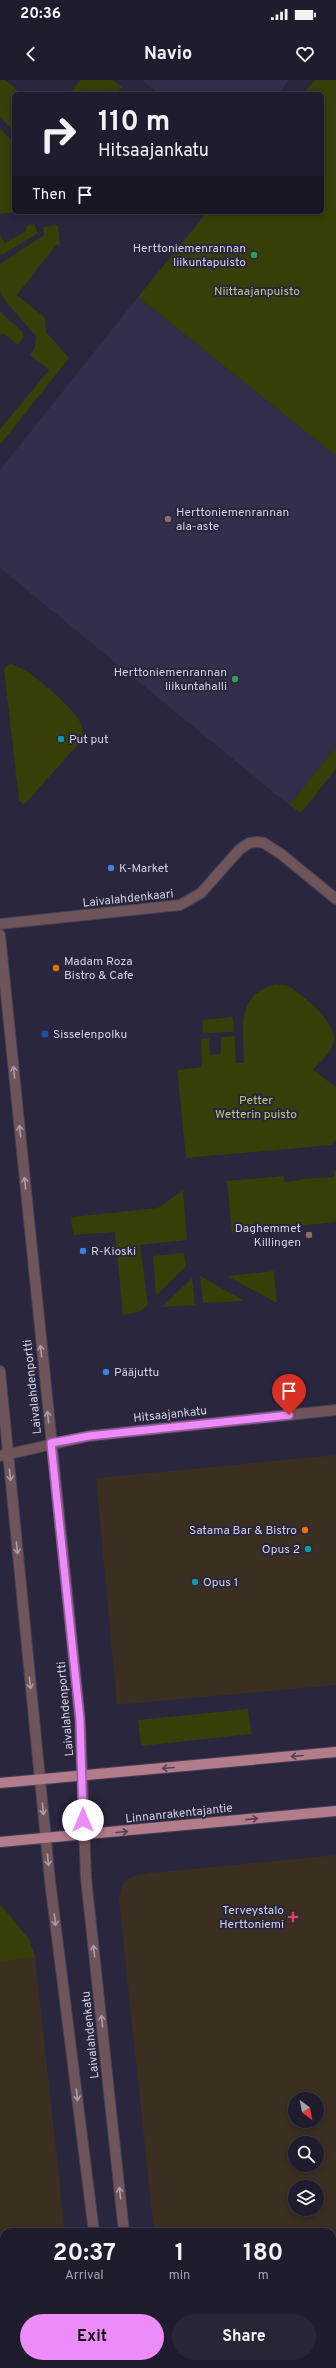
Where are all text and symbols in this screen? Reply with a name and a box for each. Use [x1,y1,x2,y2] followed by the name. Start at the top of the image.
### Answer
[20,5,61,24] text: 20:36
[20,43,42,65] icon: back
[144,43,192,66] text: Navio
[294,43,316,65] icon: heart
[98,105,170,141] text: 110 m
[32,108,84,160] icon: right
[98,140,209,163] text: Hitsaajankatu
[74,184,96,206] icon: arrive
[32,186,66,205] text: Then
[133,241,246,271] place label: Herttoniemenrannan liikuntapuisto
[249,250,259,260] marker: Herttoniemenrannan liikuntapuisto
[214,284,300,300] park label: Niittaajanpuisto
[176,505,289,535] place label: Herttoniemenrannan ala-aste
[163,514,173,524] marker: Herttoniemenrannan ala-aste
[114,665,227,695] place label: Herttoniemenrannan liikuntahalli
[230,674,240,684] marker: Herttoniemenrannan liikuntahalli
[69,732,109,748] place label: Put put
[56,734,66,744] marker: Put put
[119,861,169,877] place label: K-Market
[106,863,116,873] marker: K-Market
[82,886,174,912] street label: Laivalahdenkaari
[64,954,134,984] place label: Madam Roza Bistro & Cafe
[51,963,61,973] marker: Madam Roza Bistro & Cafe
[53,1027,127,1043] place label: Sisselenpolku
[40,1029,50,1039] marker: Sisselenpolku
[11,1066,18,1079] one-way arrow
[215,1093,297,1123] park label: Petter Wetterin puisto
[16,1124,24,1137] one-way arrow
[21,1177,29,1190] one-way arrow
[235,1221,301,1251] place label: Daghemmet Killingen
[304,1230,314,1240] marker: Daghemmet Killingen
[91,1244,136,1260] place label: R-Kioski
[78,1246,88,1256] marker: R-Kioski
[20,1339,46,1435] street label: Laivalahdenportti
[38,1345,45,1358] one-way arrow
[114,1365,159,1381] place label: Pääjuttu
[101,1367,111,1377] marker: Pääjuttu
[272,1374,306,1415] pin
[278,1380,300,1402] icon: arrive
[133,1403,208,1427] street label: Hitsaajankatu
[44,1411,52,1424] one-way arrow
[6,1468,14,1481] one-way arrow
[189,1523,297,1539] place label: Satama Bar & Bistro
[300,1525,310,1535] marker: Satama Bar & Bistro
[13,1541,21,1554] one-way arrow
[262,1542,300,1558] place label: Opus 2
[303,1544,313,1554] marker: Opus 2
[203,1575,238,1591] place label: Opus 1
[190,1577,200,1587] marker: Opus 1
[54,1661,78,1757] street label: Laivalahdenportti
[26,1676,34,1689] one-way arrow
[291,1752,304,1759] one-way arrow
[162,1764,175,1771] one-way arrow
[62,1799,104,1841] position arrow
[125,1800,234,1828] street label: Linnanrakentajantie
[40,1802,47,1815] one-way arrow
[245,1816,258,1823] one-way arrow
[115,1828,128,1836] one-way arrow
[45,1853,52,1866] one-way arrow
[219,1903,284,1933] place label: Terveystalo Herttoniemi
[287,1911,299,1923] marker: Terveystalo Herttoniemi
[51,1913,59,1926] one-way arrow
[90,1945,98,1958] one-way arrow
[78,1990,104,2079] street label: Laivalahdenkatu
[98,2015,105,2028] one-way arrow
[73,2089,81,2102] one-way arrow
[288,2092,324,2128] north arrow
[288,2092,324,2216] map controls
[288,2136,324,2172] button: search
[288,2180,324,2216] button: layers
[117,2187,124,2200] one-way arrow
[53,2239,116,2269] text: 20:37
[175,2239,184,2269] text: 1
[243,2239,283,2269] text: 180
[65,2268,104,2284] text: Arrival
[169,2268,190,2284] text: min
[258,2268,269,2284] text: m
[20,2314,164,2360] button: Exit
[172,2314,316,2360] button: Share

